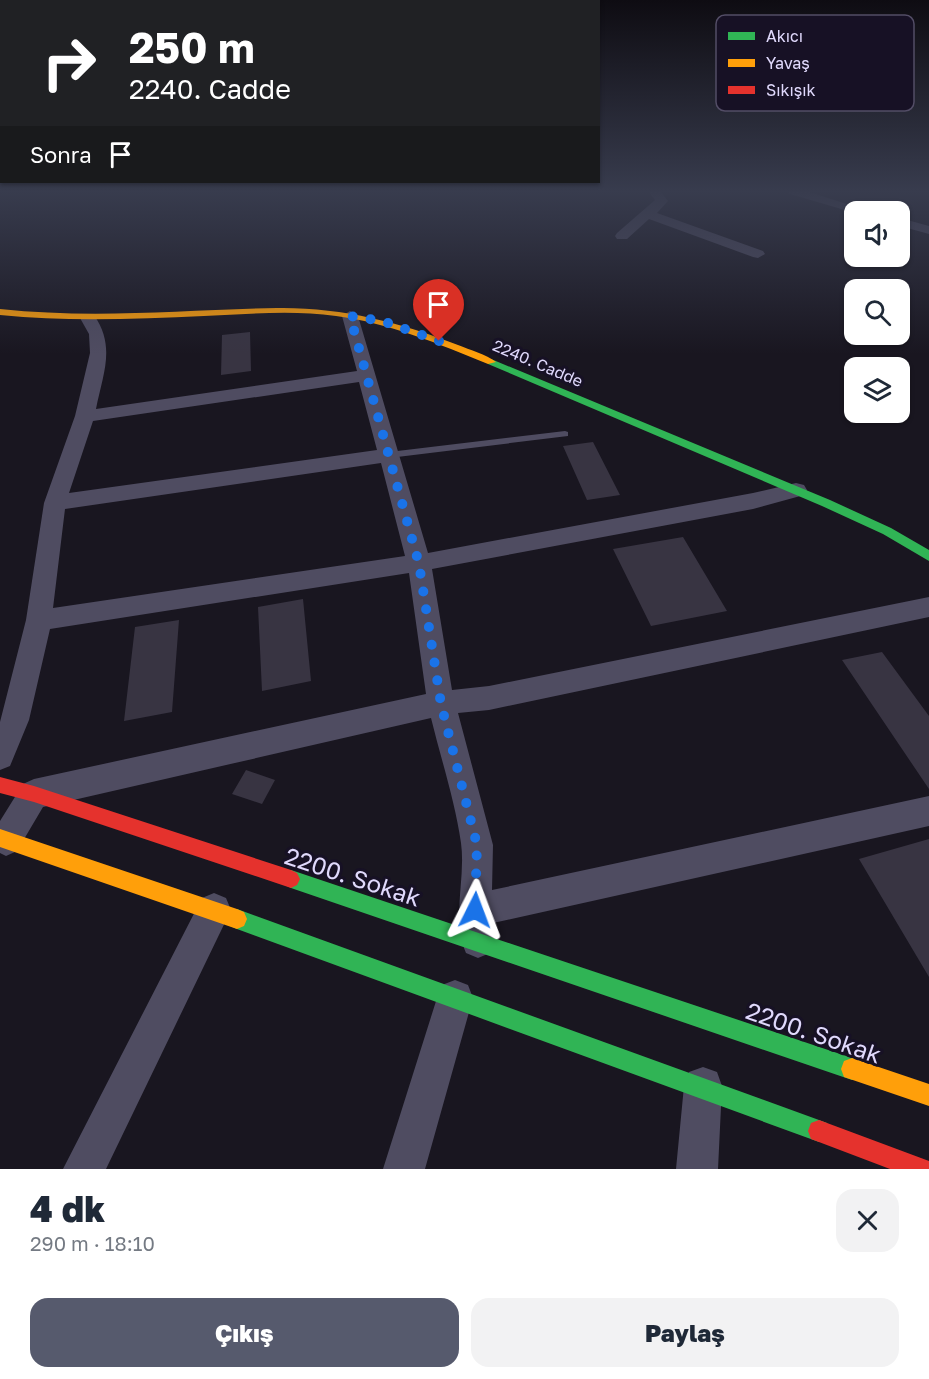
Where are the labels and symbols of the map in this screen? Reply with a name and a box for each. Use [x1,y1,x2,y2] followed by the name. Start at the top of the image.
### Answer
[716,15,914,111] legend
[766,26,803,46] text: Akıcı
[766,53,810,73] text: Yavaş
[766,80,816,100] text: Sıkışık
[413,279,464,341] pin
[490,335,586,391] street label: 2240. Cadde
[281,840,425,912] street label: 2200. Sokak
[443,878,507,942] position arrow
[743,995,885,1069] street label: 2200. Sokak

